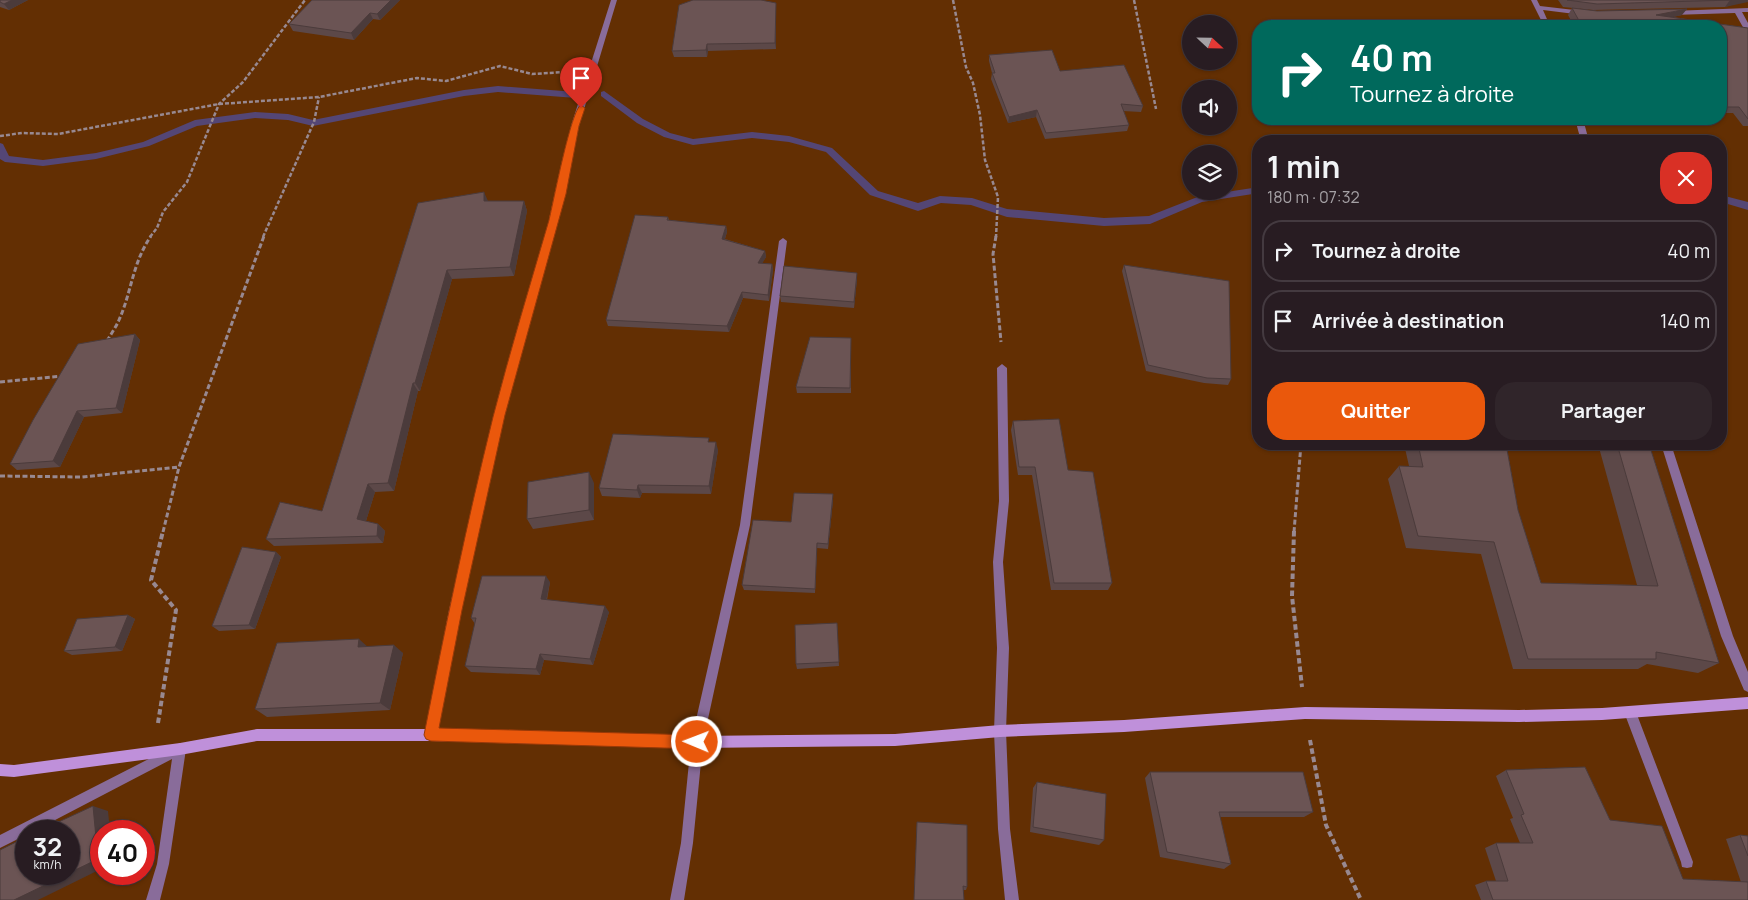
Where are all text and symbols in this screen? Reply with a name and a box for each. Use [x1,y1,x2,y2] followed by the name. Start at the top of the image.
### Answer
[1182,15,1238,70] north arrow
[1182,15,1237,200] map controls
[1350,34,1433,82] text: 40 m
[1267,40,1332,105] icon: right
[560,57,602,108] pin
[567,64,595,92] icon: arrive
[1350,79,1514,109] text: Tournez à droite
[1182,80,1237,135] button: sound
[1182,145,1237,200] button: layers
[1267,146,1340,187] text: 1 min
[1660,152,1712,204] button: close
[1267,186,1360,208] text: 180 m · 07:32
[1269,237,1297,265] icon: right
[1312,238,1460,264] text: Tournez à droite
[1667,238,1710,264] text: 40 m
[1269,307,1297,335] icon: arrive
[1312,308,1504,334] text: Arrivée à destination
[1660,308,1710,334] text: 140 m
[1267,382,1485,440] button: Quitter
[1495,382,1712,440] button: Partager
[670,715,722,767] position arrow
[90,820,155,885] speed limit sign: 40
[33,829,62,864] text: 32
[34,856,61,873] text: km/h

